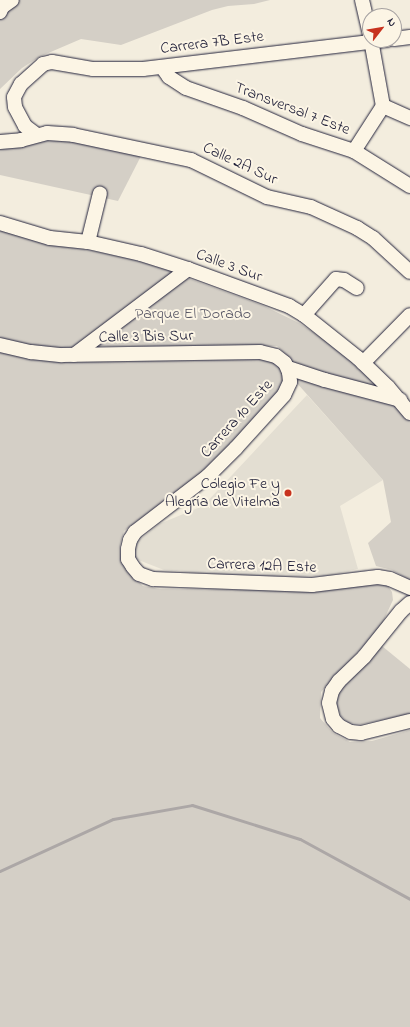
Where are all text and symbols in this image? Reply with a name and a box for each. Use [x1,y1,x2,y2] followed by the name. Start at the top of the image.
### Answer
[362,8,402,48] north arrow
[383,15,400,30] text: N
[159,27,265,59] street label: Carrera 7B Este
[232,78,352,140] street label: Transversal 7 Este
[200,138,280,190] street label: Calle 2A Sur
[193,245,265,287] street label: Calle 3 Sur
[135,304,251,324] park label: Parque El Dorado
[98,327,194,347] street label: Calle 3 Bis Sur
[197,376,277,462] street label: Carrera 10 Este
[165,474,280,512] place label: Colegio Fe y Alegría de Vitelma
[283,488,293,498] marker: Colegio Fe y Alegría de Vitelma
[207,554,317,578] street label: Carrera 12A Este

